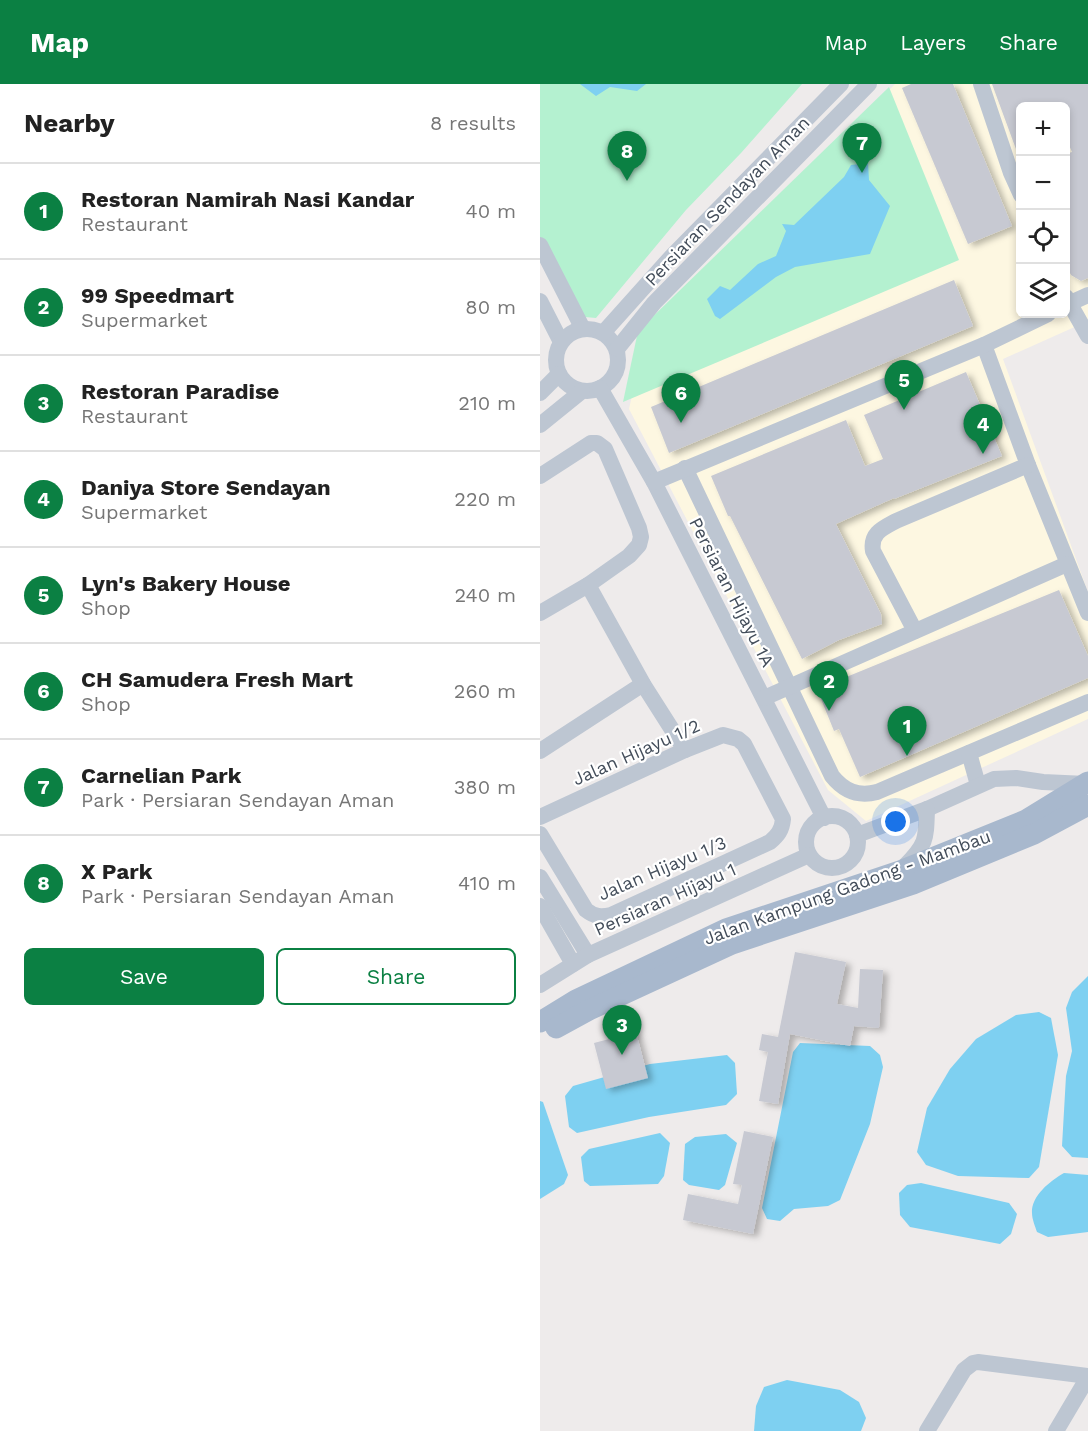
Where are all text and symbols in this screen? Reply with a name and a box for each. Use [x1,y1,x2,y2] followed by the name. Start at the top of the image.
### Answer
[30,26,89,59] text: Map
[824,30,867,55] text: Map
[900,30,966,55] text: Layers
[999,30,1058,55] text: Share
[1016,102,1070,318] map controls
[1016,102,1070,156] button: +
[24,108,115,138] text: Nearby
[430,111,516,135] text: 8 results
[640,112,814,290] street label: Persiaran Sendayan Aman
[842,124,882,173] pin: 7
[608,132,646,181] pin: 8
[1016,156,1070,210] button: −
[81,187,414,212] text: Restoran Namirah Nasi Kandar
[39,199,48,223] text: 1
[465,199,516,223] text: 40 m
[1016,210,1070,264] button: locate
[81,212,188,236] text: Restaurant
[1016,264,1070,318] button: layers
[81,283,234,308] text: 99 Speedmart
[38,295,49,319] text: 2
[465,295,516,319] text: 80 m
[81,308,207,332] text: Supermarket
[884,360,924,410] pin: 5
[662,374,700,423] pin: 6
[81,379,279,404] text: Restoran Paradise
[38,391,49,415] text: 3
[458,391,516,415] text: 210 m
[81,404,188,428] text: Restaurant
[964,404,1002,454] pin: 4
[81,475,331,500] text: Daniya Store Sendayan
[37,487,50,511] text: 4
[454,487,516,511] text: 220 m
[81,500,207,524] text: Supermarket
[685,514,779,670] street label: Persiaran Hijayu 1A
[81,571,290,596] text: Lyn's Bakery House
[38,583,49,607] text: 5
[454,583,516,607] text: 240 m
[81,596,131,620] text: Shop
[810,662,848,711] pin: 2
[81,667,353,692] text: CH Samudera Fresh Mart
[37,679,50,703] text: 6
[454,679,516,703] text: 260 m
[81,692,131,716] text: Shop
[888,706,926,756] pin: 1
[569,715,703,789] street label: Jalan Hijayu 1/2
[81,763,241,788] text: Carnelian Park
[37,775,50,799] text: 7
[454,775,516,799] text: 380 m
[81,788,394,812] text: Park · Persiaran Sendayan Aman
[881,807,910,836] your location
[701,825,993,949] street label: Jalan Kampung Gadong - Mambau
[595,832,729,904] street label: Jalan Hijayu 1/3
[591,858,739,940] street label: Persiaran Hijayu 1
[81,859,152,884] text: X Park
[37,871,50,895] text: 8
[458,871,516,895] text: 410 m
[81,884,394,908] text: Park · Persiaran Sendayan Aman
[24,948,264,1005] button: Save
[276,948,516,1005] button: Share
[602,1006,641,1055] pin: 3

